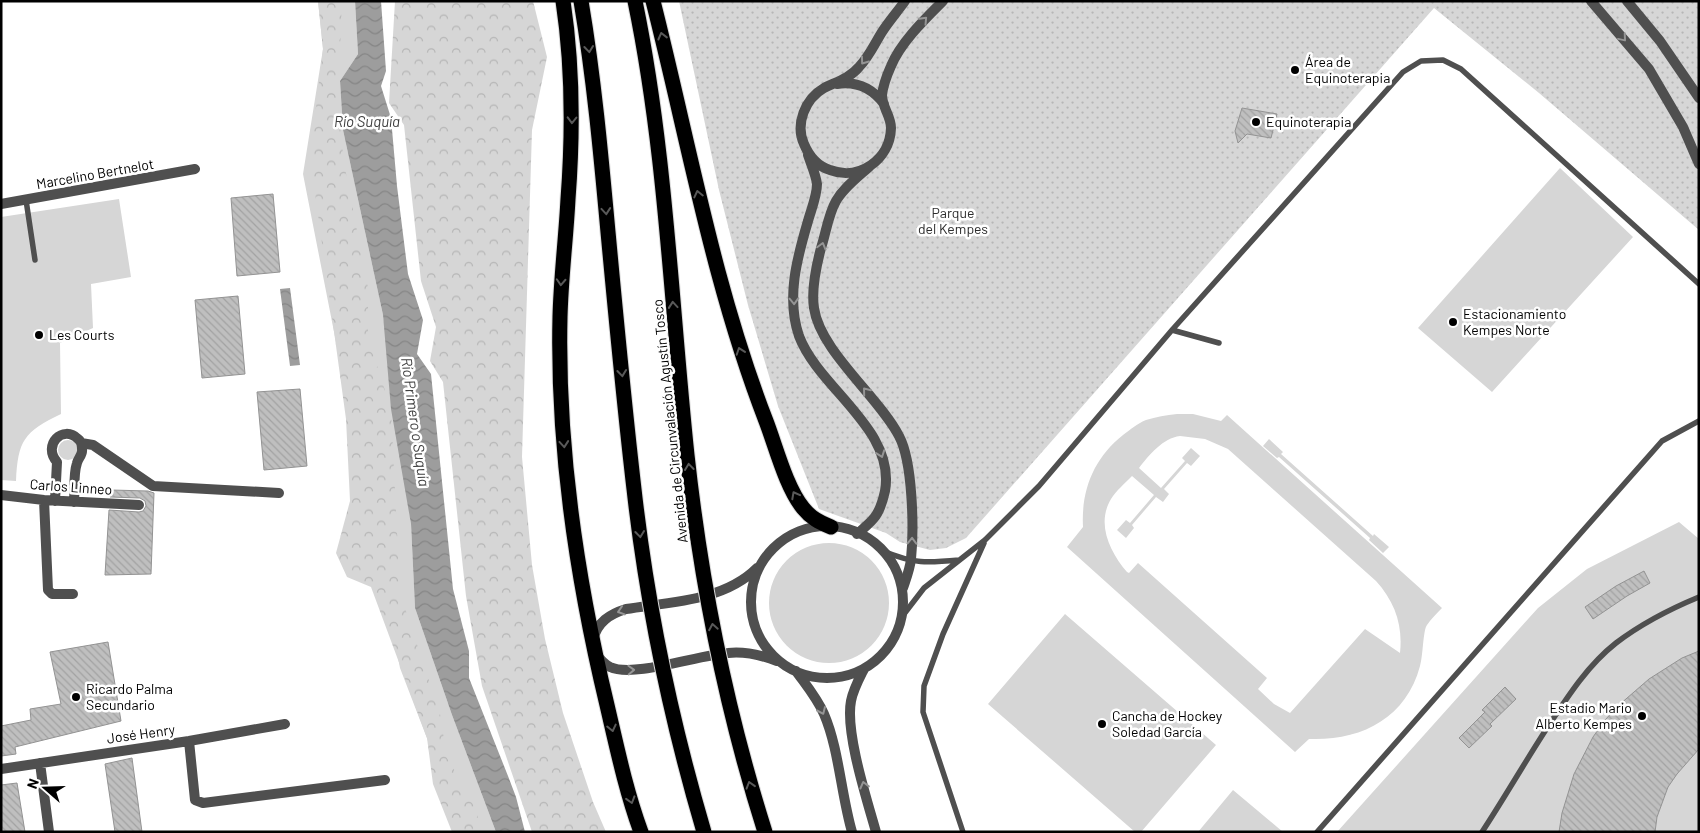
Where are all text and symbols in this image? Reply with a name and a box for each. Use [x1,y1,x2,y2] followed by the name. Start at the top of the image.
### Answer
[919,17,928,26] one-way arrow
[657,32,667,40] one-way arrow
[1617,33,1626,42] one-way arrow
[583,46,594,54] one-way arrow
[1305,53,1390,86] place label: Área de Equinoterapia
[861,55,870,65] one-way arrow
[1289,64,1301,76] marker: Área de Equinoterapia
[334,112,400,130] water label: Río Suquía
[1266,113,1351,130] place label: Equinoterapia
[567,116,577,124] one-way arrow
[1250,116,1262,128] marker: Equinoterapia
[35,155,155,192] street label: Marcelino Bertnelot
[693,190,704,199] one-way arrow
[918,204,988,237] park label: Parque del Kempes
[601,207,612,215] one-way arrow
[816,241,827,250] one-way arrow
[556,278,567,286] one-way arrow
[648,298,691,544] street label: Avenida de Circunvalación Agustín Tosco
[788,298,799,306] one-way arrow
[668,301,679,309] one-way arrow
[1463,305,1566,338] place label: Estacionamiento Kempes Norte
[1447,316,1459,328] marker: Estacionamiento Kempes Norte
[49,326,115,343] place label: Les Courts
[33,329,45,341] marker: Les Courts
[736,347,746,356] one-way arrow
[398,356,434,488] water label: Río Primero o Suquía
[616,369,627,377] one-way arrow
[864,388,872,397] one-way arrow
[558,440,569,448] one-way arrow
[875,450,885,458] one-way arrow
[684,462,695,470] one-way arrow
[29,475,113,498] street label: Carlos Linneo
[792,492,802,501] one-way arrow
[634,530,644,539] one-way arrow
[906,537,917,545] one-way arrow
[617,605,626,615] one-way arrow
[708,623,718,632] one-way arrow
[628,665,636,675] one-way arrow
[86,680,173,713] place label: Ricardo Palma Secundario
[70,691,82,703] marker: Ricardo Palma Secundario
[1536,699,1632,732] place label: Estadio Mario Alberto Kempes
[816,706,826,715] one-way arrow
[1112,707,1223,740] place label: Cancha de Hockey Soledad García
[1636,710,1648,722] marker: Estadio Mario Alberto Kempes
[1096,718,1108,730] marker: Cancha de Hockey Soledad García
[106,720,177,747] street label: José Henry
[606,724,617,733] one-way arrow
[20,763,70,813] north arrow
[23,776,42,791] text: N
[859,780,870,789] one-way arrow
[746,782,756,790] one-way arrow
[625,795,635,804] one-way arrow

